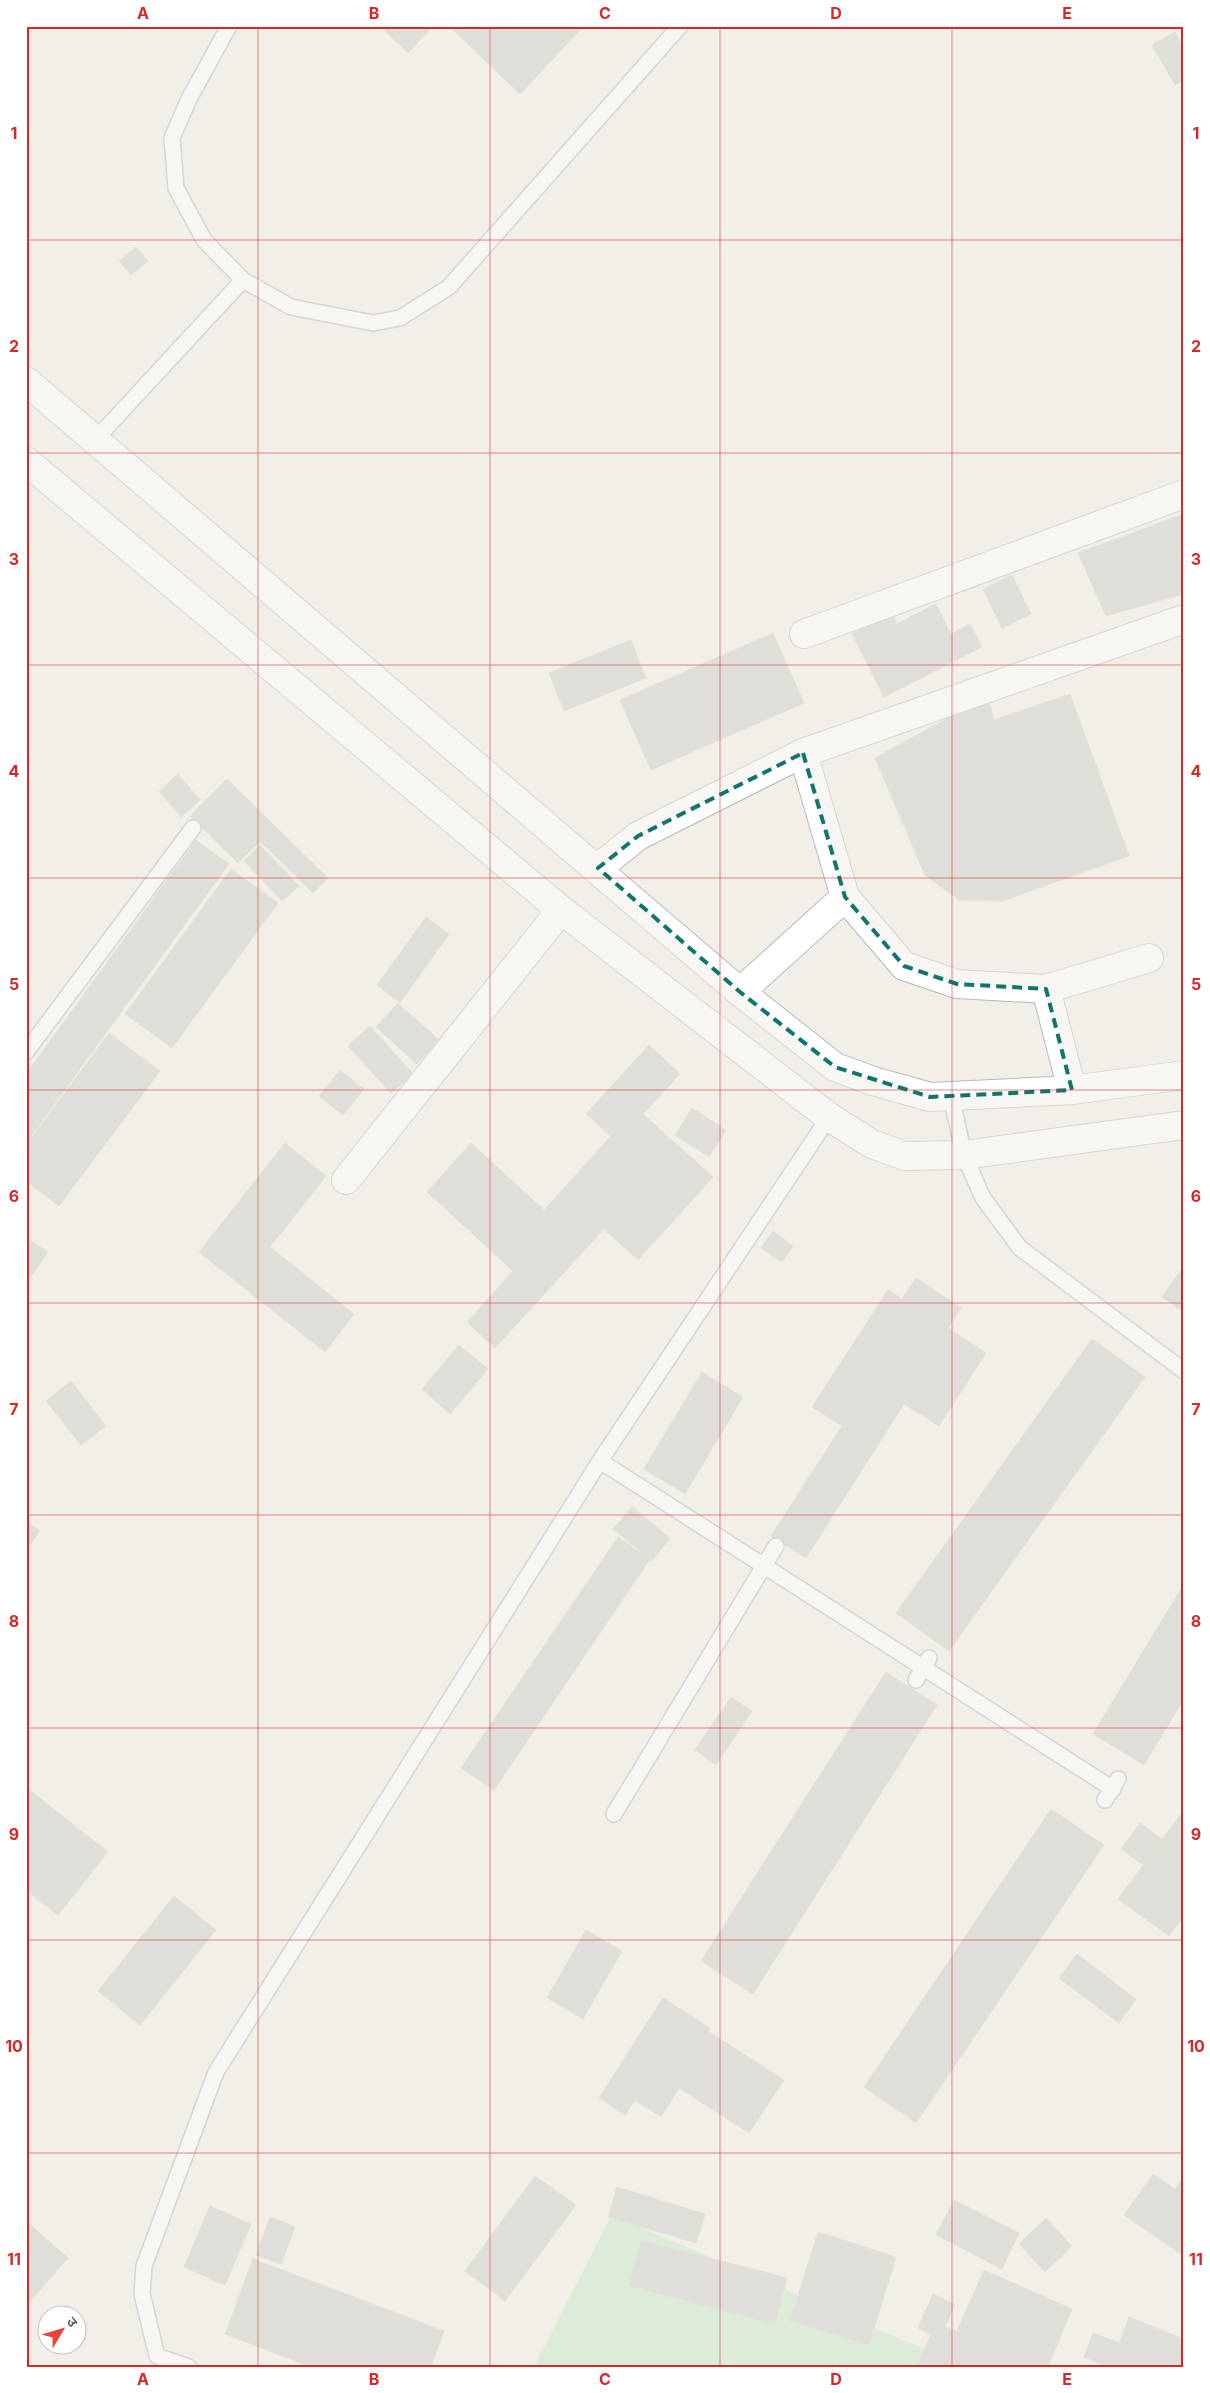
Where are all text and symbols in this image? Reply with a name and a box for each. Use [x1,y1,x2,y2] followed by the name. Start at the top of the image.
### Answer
[137,3,149,23] text: A
[369,3,379,23] text: B
[599,3,611,23] text: C
[830,3,842,23] text: D
[1062,3,1072,23] text: E
[11,123,17,143] text: 1
[1193,123,1199,143] text: 1
[9,336,19,356] text: 2
[1191,336,1201,356] text: 2
[9,549,19,569] text: 3
[1191,549,1201,569] text: 3
[9,761,20,781] text: 4
[1191,761,1202,781] text: 4
[9,974,19,994] text: 5
[1191,974,1201,994] text: 5
[9,1186,19,1206] text: 6
[1191,1186,1201,1206] text: 6
[9,1399,19,1419] text: 7
[1191,1399,1201,1419] text: 7
[9,1611,19,1631] text: 8
[1191,1611,1201,1631] text: 8
[9,1824,19,1844] text: 9
[1191,1824,1201,1844] text: 9
[5,2036,23,2056] text: 10
[1187,2036,1205,2056] text: 10
[7,2249,21,2269] text: 11
[1189,2249,1203,2269] text: 11
[38,2306,88,2356] north arrow
[63,2313,82,2331] text: उ
[137,2369,149,2389] text: A
[369,2369,379,2389] text: B
[599,2369,611,2389] text: C
[830,2369,842,2389] text: D
[1062,2369,1072,2389] text: E

